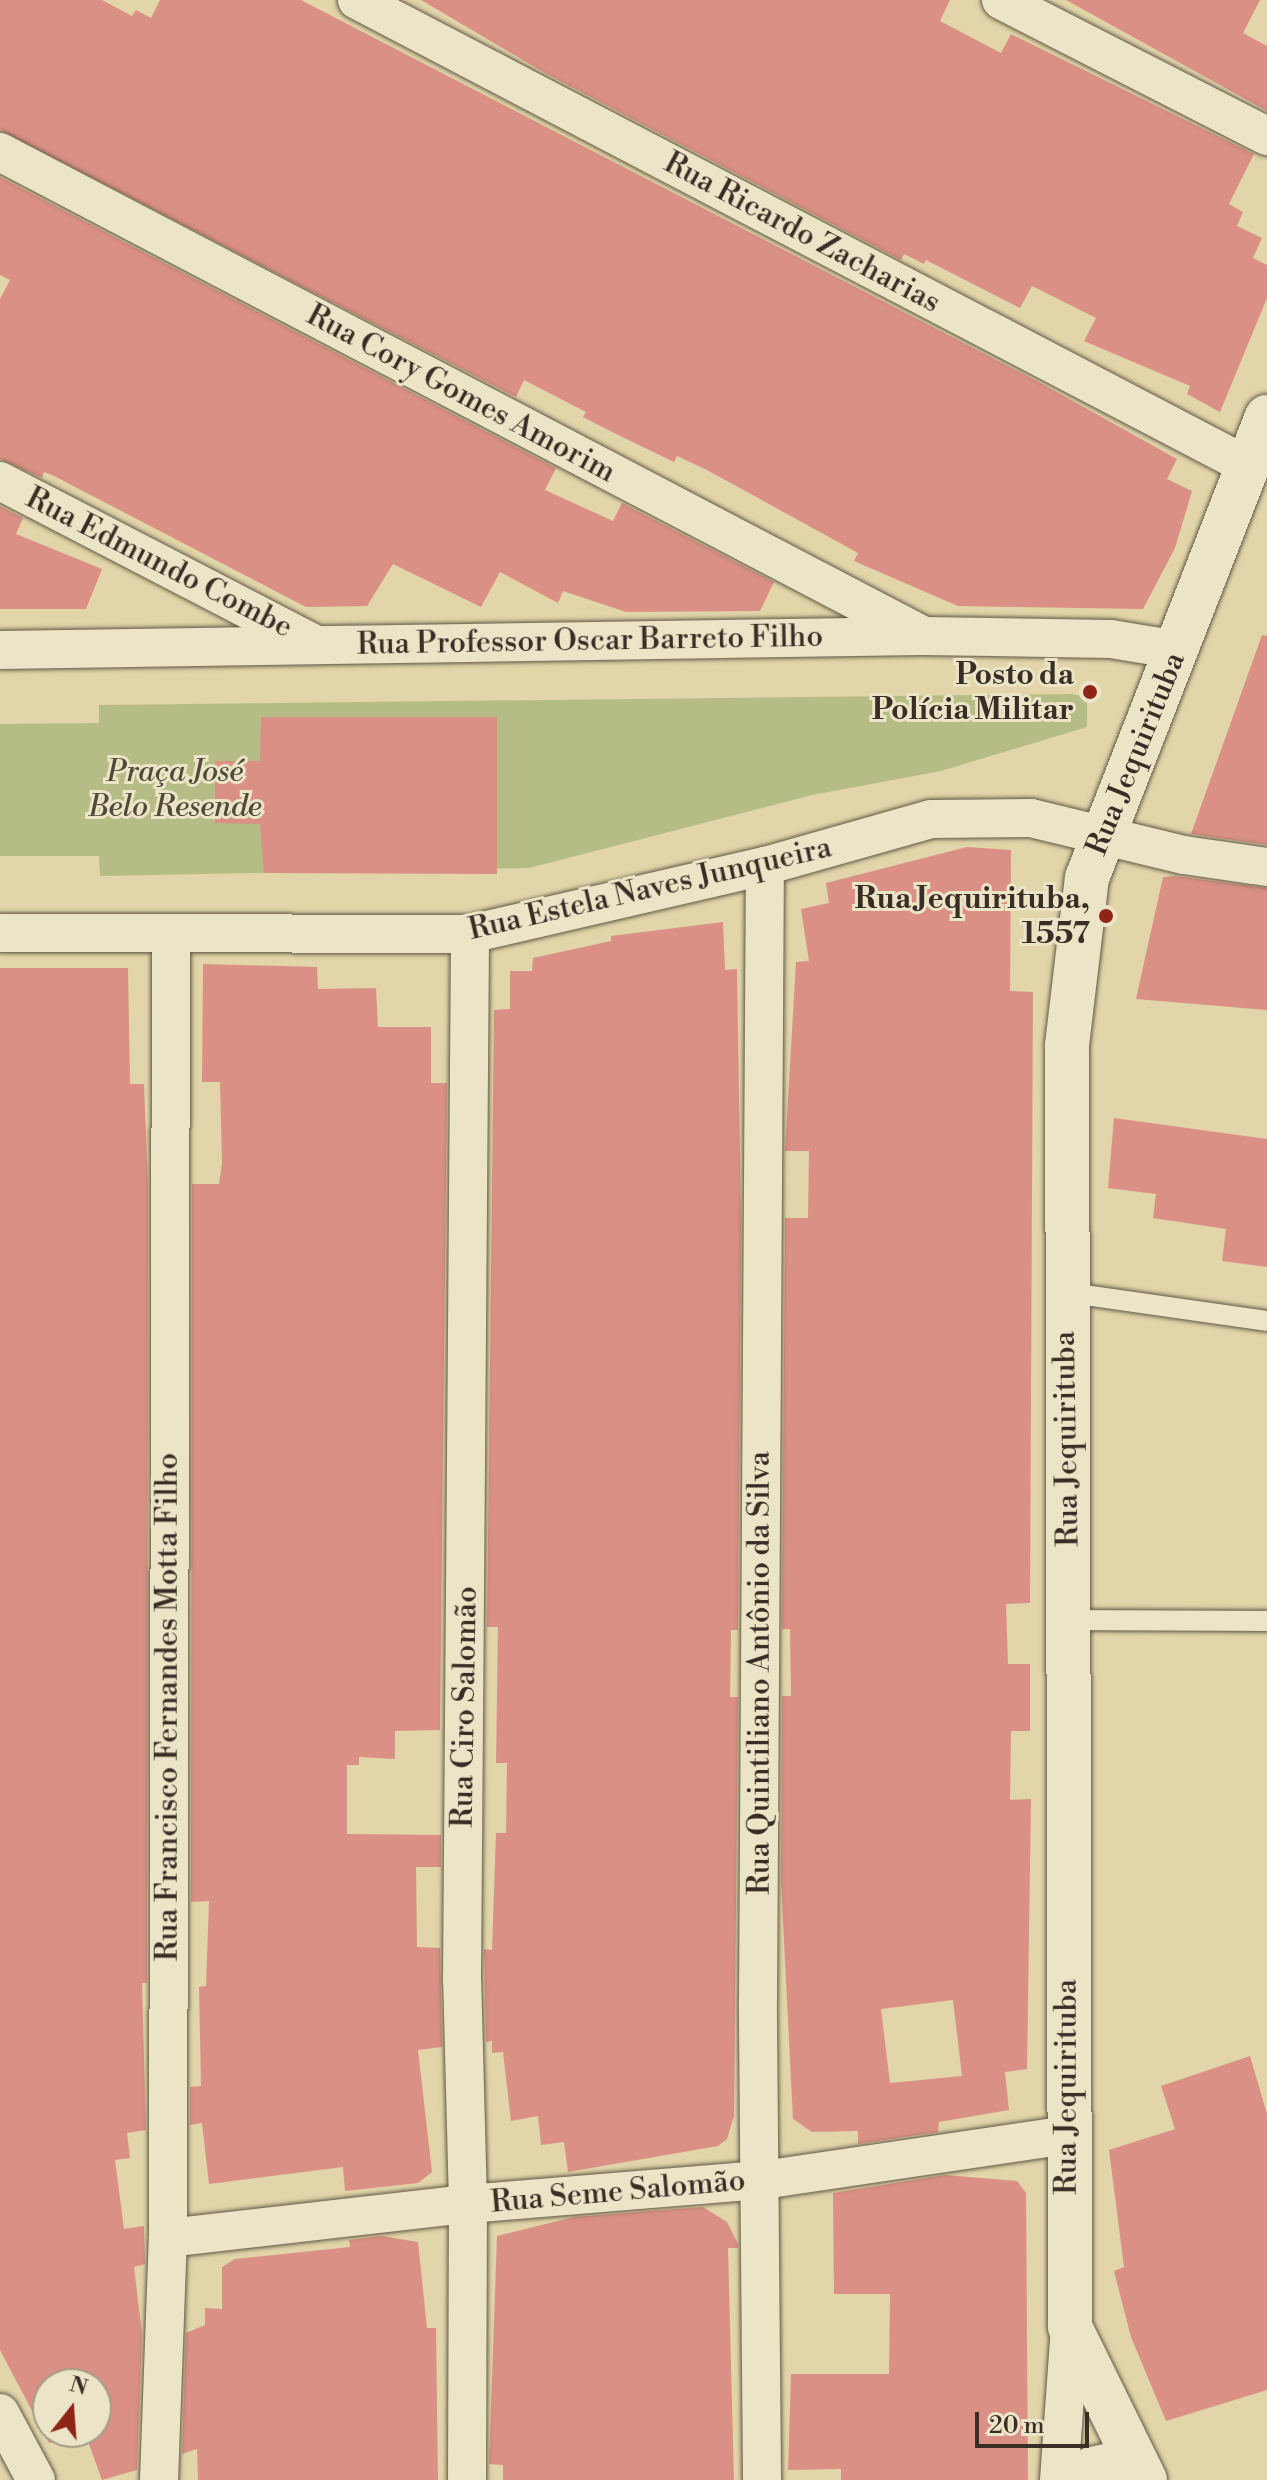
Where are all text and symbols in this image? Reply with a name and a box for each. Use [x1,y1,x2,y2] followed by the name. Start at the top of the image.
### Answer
[658,145,946,321] street label: Rua Ricardo Zacharias
[300,297,622,491] street label: Rua Cory Gomes Amorim
[20,480,298,646] street label: Rua Edmundo Combe
[357,619,823,663] street label: Rua Professor Oscar Barreto Filho
[1079,647,1193,861] street label: Rua Jequirituba
[872,657,1074,728] place label: Posto da Polícia Militar
[1081,683,1099,701] marker: Posto da Polícia Militar
[88,754,262,824] park label: Praça José Belo Resende
[465,830,835,948] street label: Rua Estela Naves Junqueira
[854,881,1090,952] place label: Rua Jequirituba, 1557
[1097,907,1115,925] marker: Rua Jequirituba, 1557
[1047,1331,1087,1547] street label: Rua Jequirituba
[742,1451,778,1895] street label: Rua Quintiliano Antônio da Silva
[150,1453,186,1961] street label: Rua Francisco Fernandes Motta Filho
[445,1586,485,1828] street label: Rua Ciro Salomão
[1049,1979,1085,2195] street label: Rua Jequirituba
[489,2163,747,2221] street label: Rua Seme Salomão
[32,2368,112,2448] north arrow
[66,2371,91,2402] text: N
[979,2396,1093,2446] scale bar
[989,2411,1045,2441] text: 20 m

